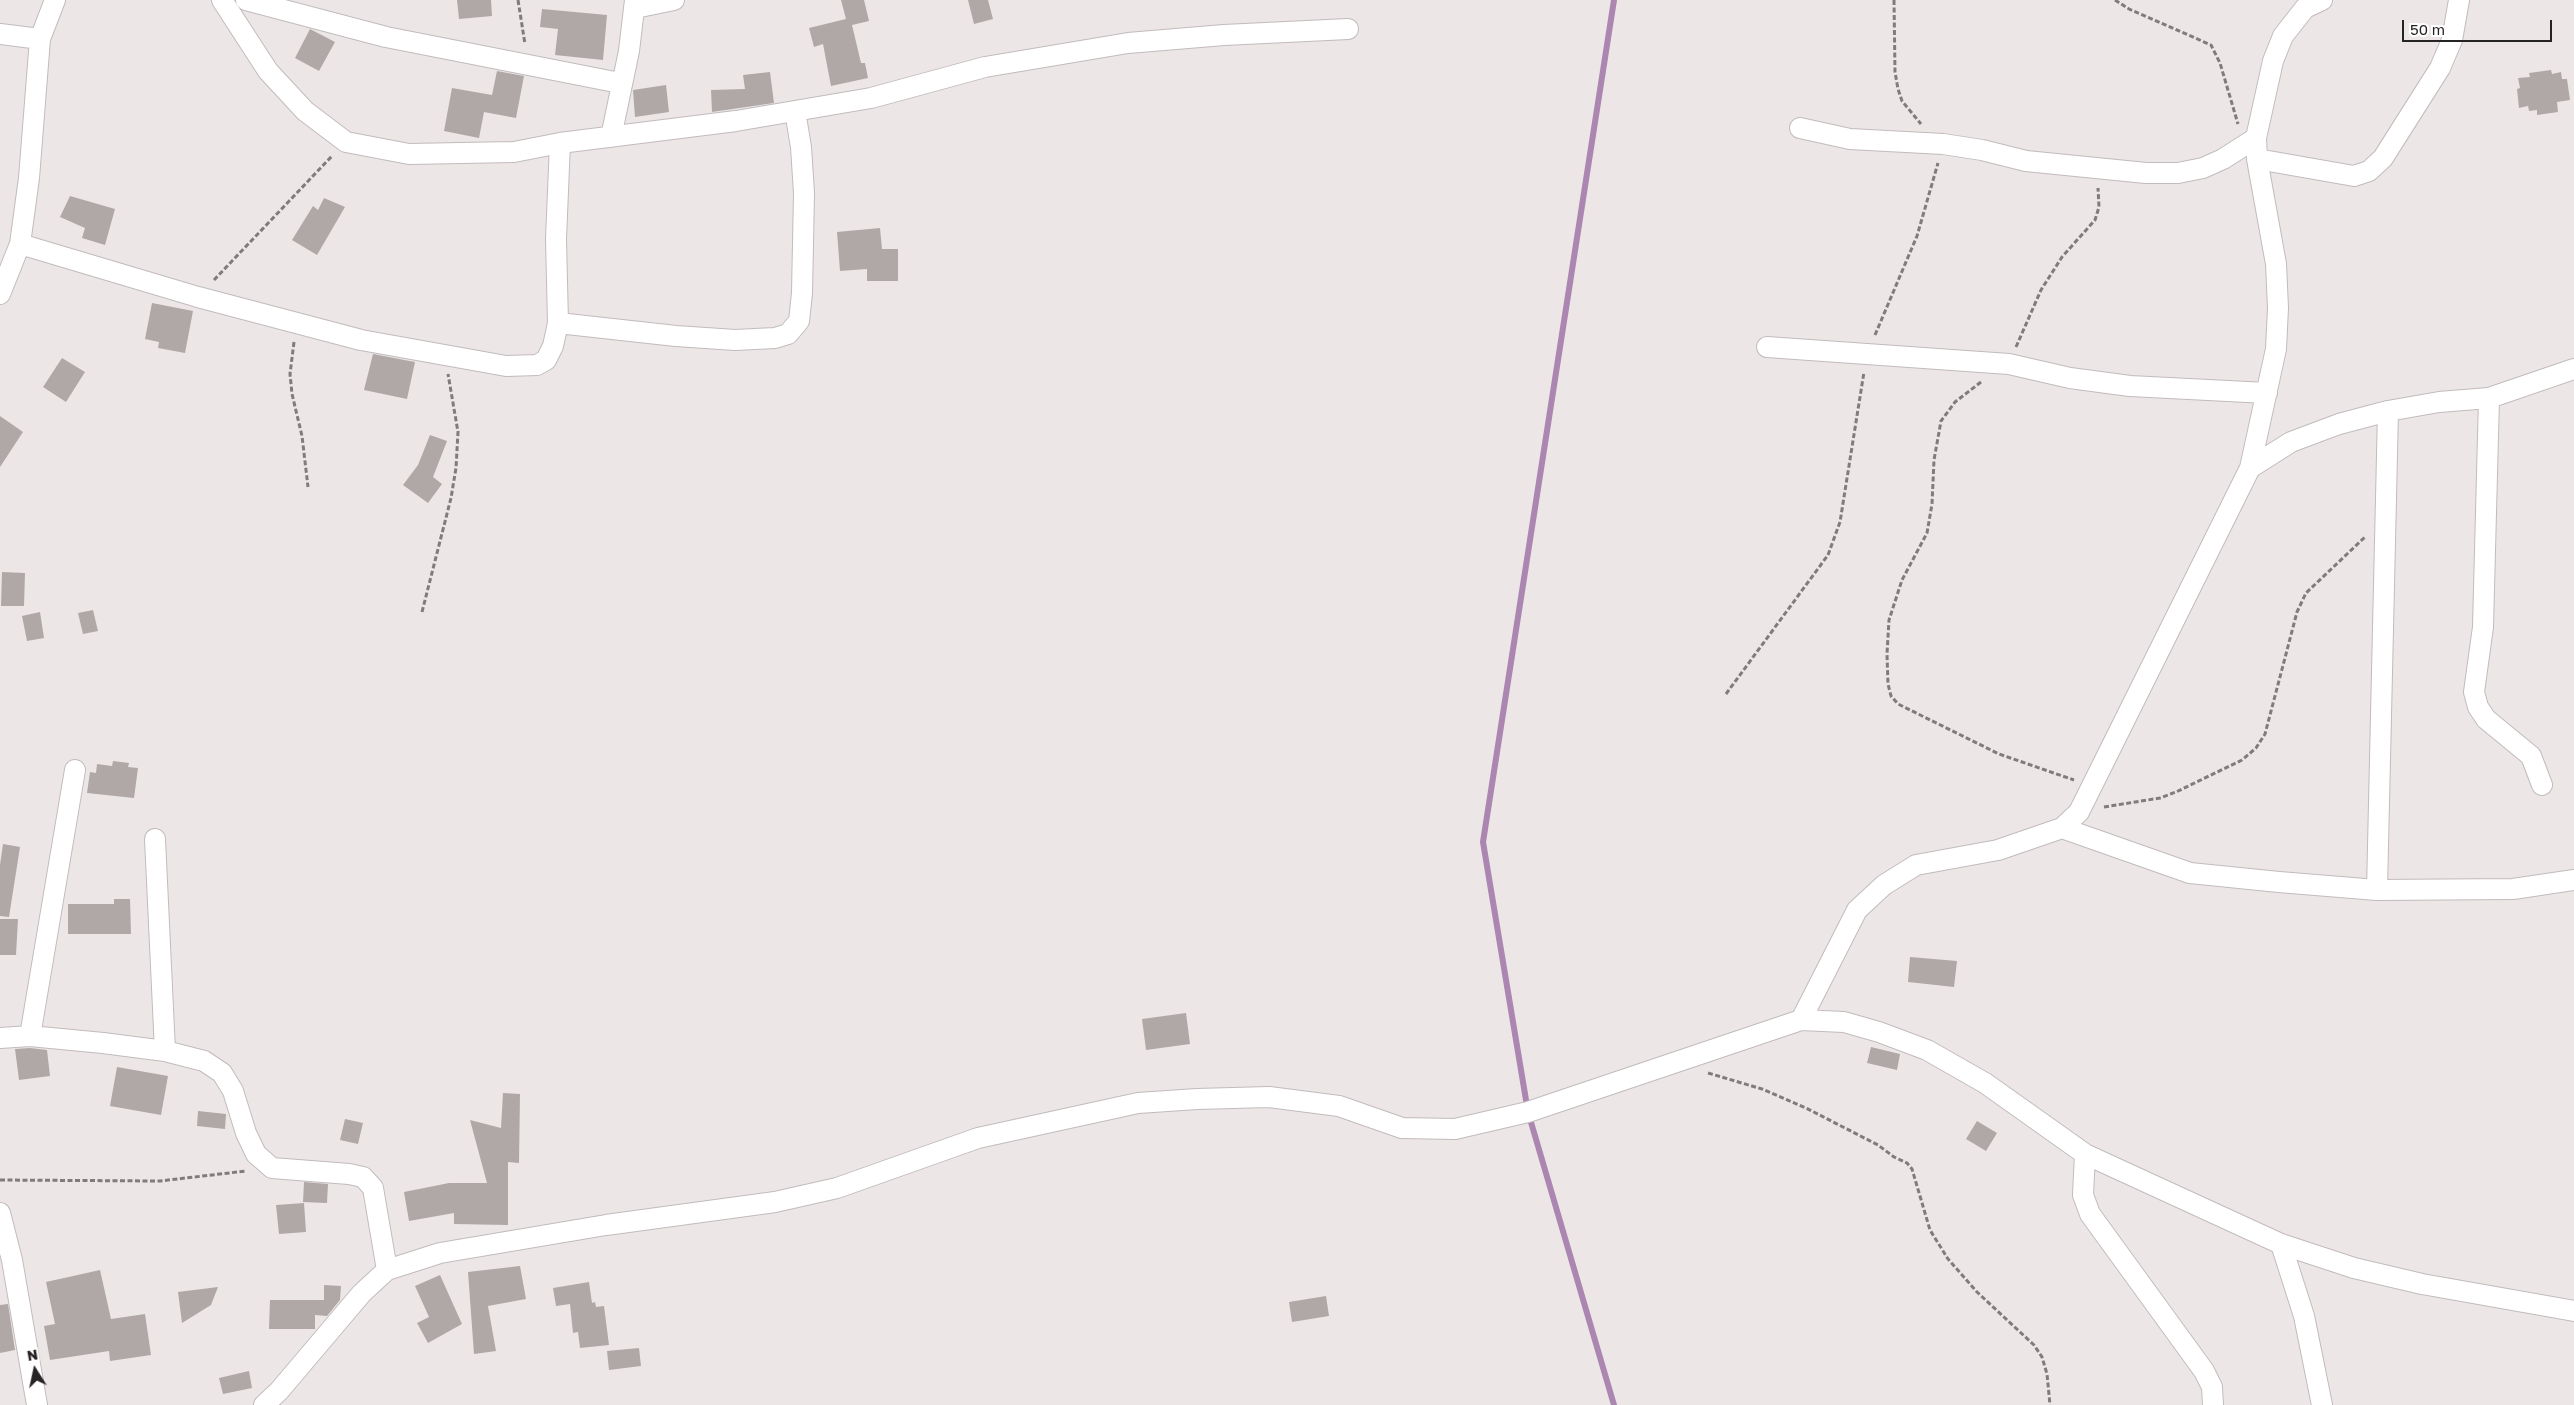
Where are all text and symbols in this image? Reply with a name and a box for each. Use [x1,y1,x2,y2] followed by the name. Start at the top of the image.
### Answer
[2404,10,2554,42] scale bar
[2410,20,2445,38] text: 50 m
[10,1345,60,1395] north arrow
[26,1345,39,1364] text: N

